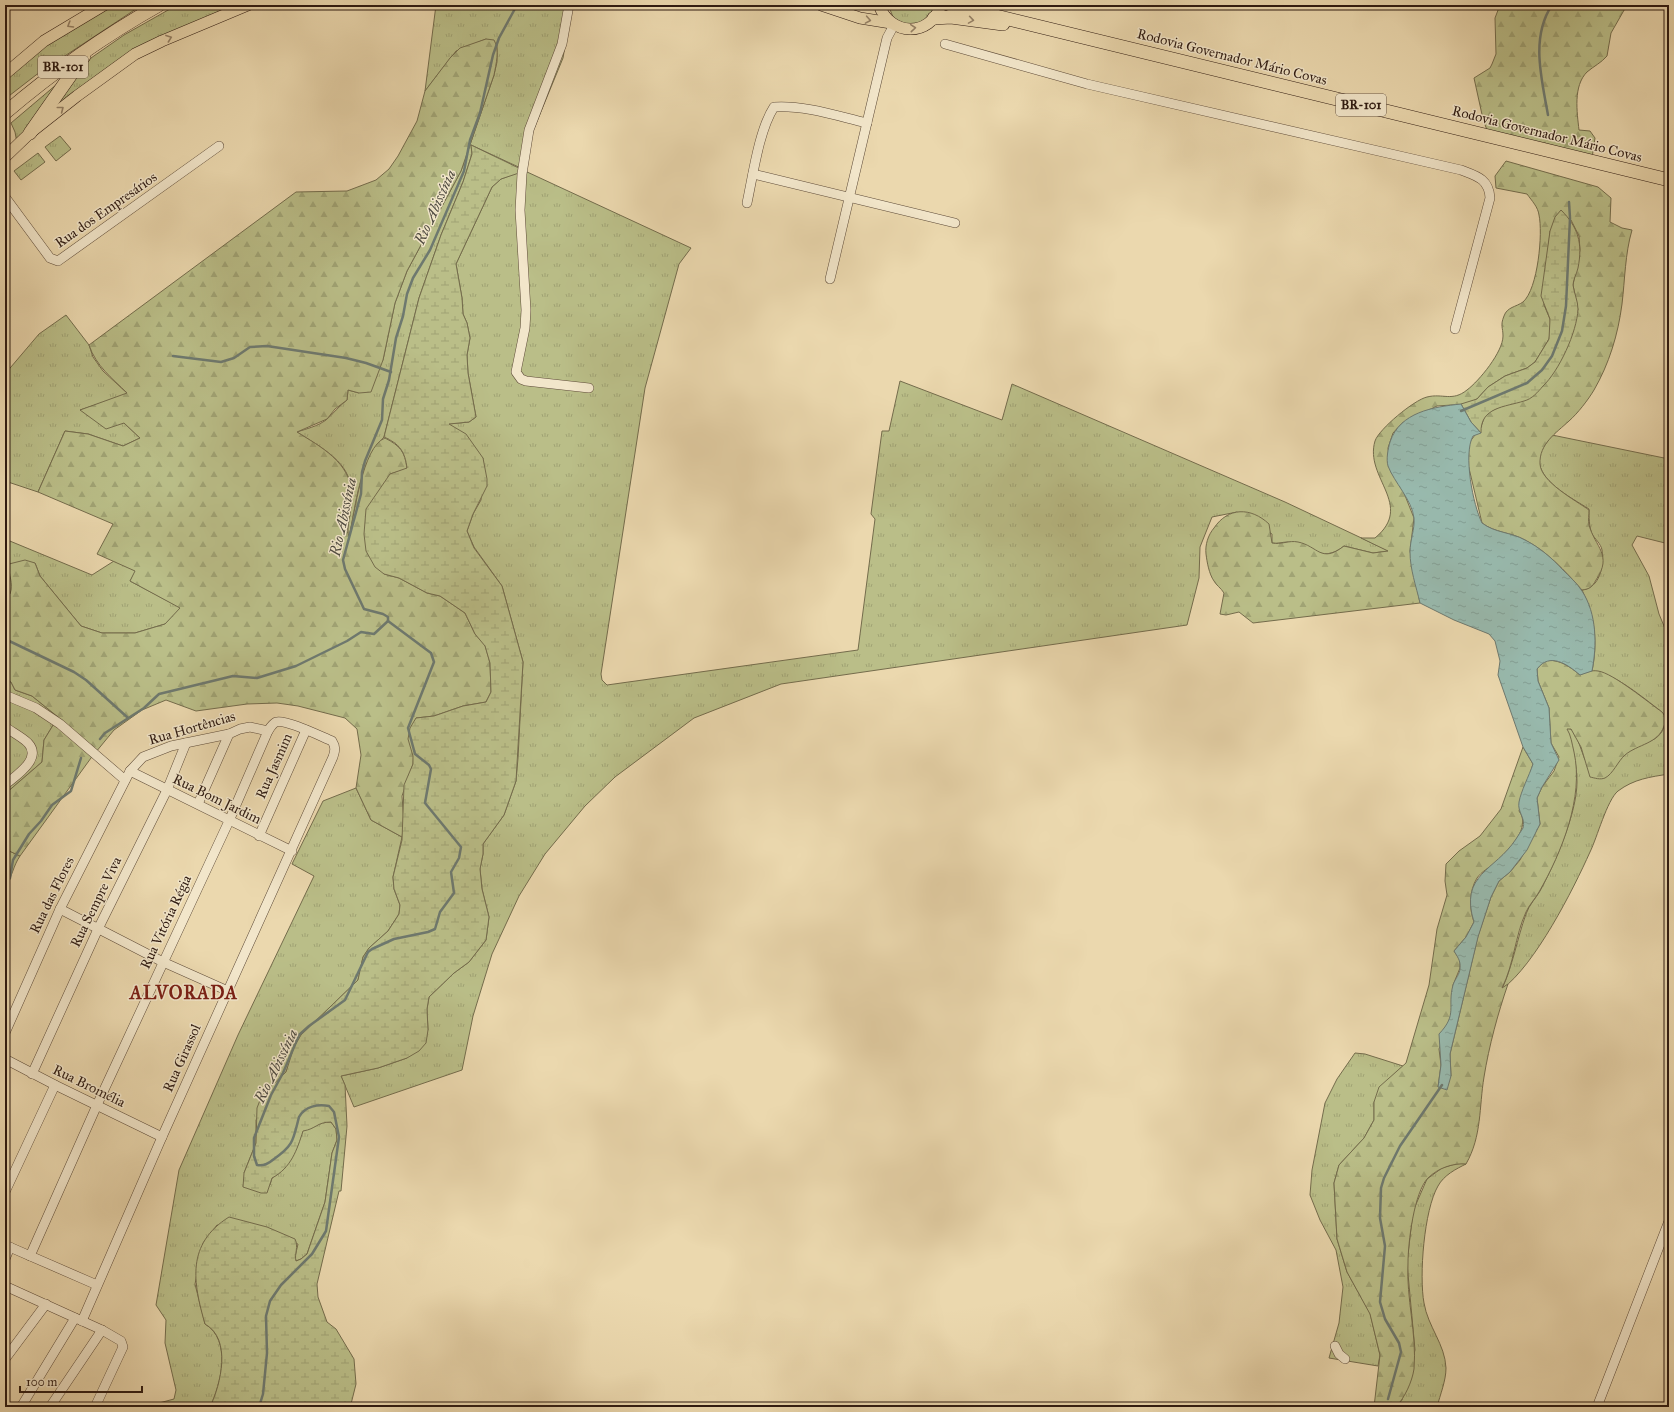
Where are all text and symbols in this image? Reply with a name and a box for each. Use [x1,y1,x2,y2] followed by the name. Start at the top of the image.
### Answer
[865,15,872,24] one-way arrow
[968,15,974,24] one-way arrow
[67,20,74,27] one-way arrow
[910,24,916,33] one-way arrow
[1135,25,1329,89] street label: Rodovia Governador Mário Covas
[166,35,173,43] one-way arrow
[38,56,88,78] road number: BR-101
[1336,94,1386,116] road number: BR-101
[1450,102,1644,166] street label: Rodovia Governador Mário Covas
[56,106,63,113] one-way arrow
[410,167,459,248] water label: Rio Abissínia
[52,168,160,252] street label: Rua dos Empresários
[326,476,360,559] water label: Rio Abissínia
[147,707,237,749] street label: Rua Hortências
[252,730,297,802] street label: Rua Jasmim
[170,770,264,829] street label: Rua Bom Jardim
[26,854,78,936] street label: Rua das Flores
[67,854,125,950] street label: Rua Sempre Viva
[137,872,195,972] street label: Rua Vitória Régia
[129,982,238,1004] district label: ALVORADA
[159,1021,205,1095] street label: Rua Girassol
[250,1026,302,1107] water label: Rio Abissínia
[50,1061,128,1111] street label: Rua Bromélia
[20,1368,142,1394] scale bar
[26,1375,57,1389] text: 100 m

